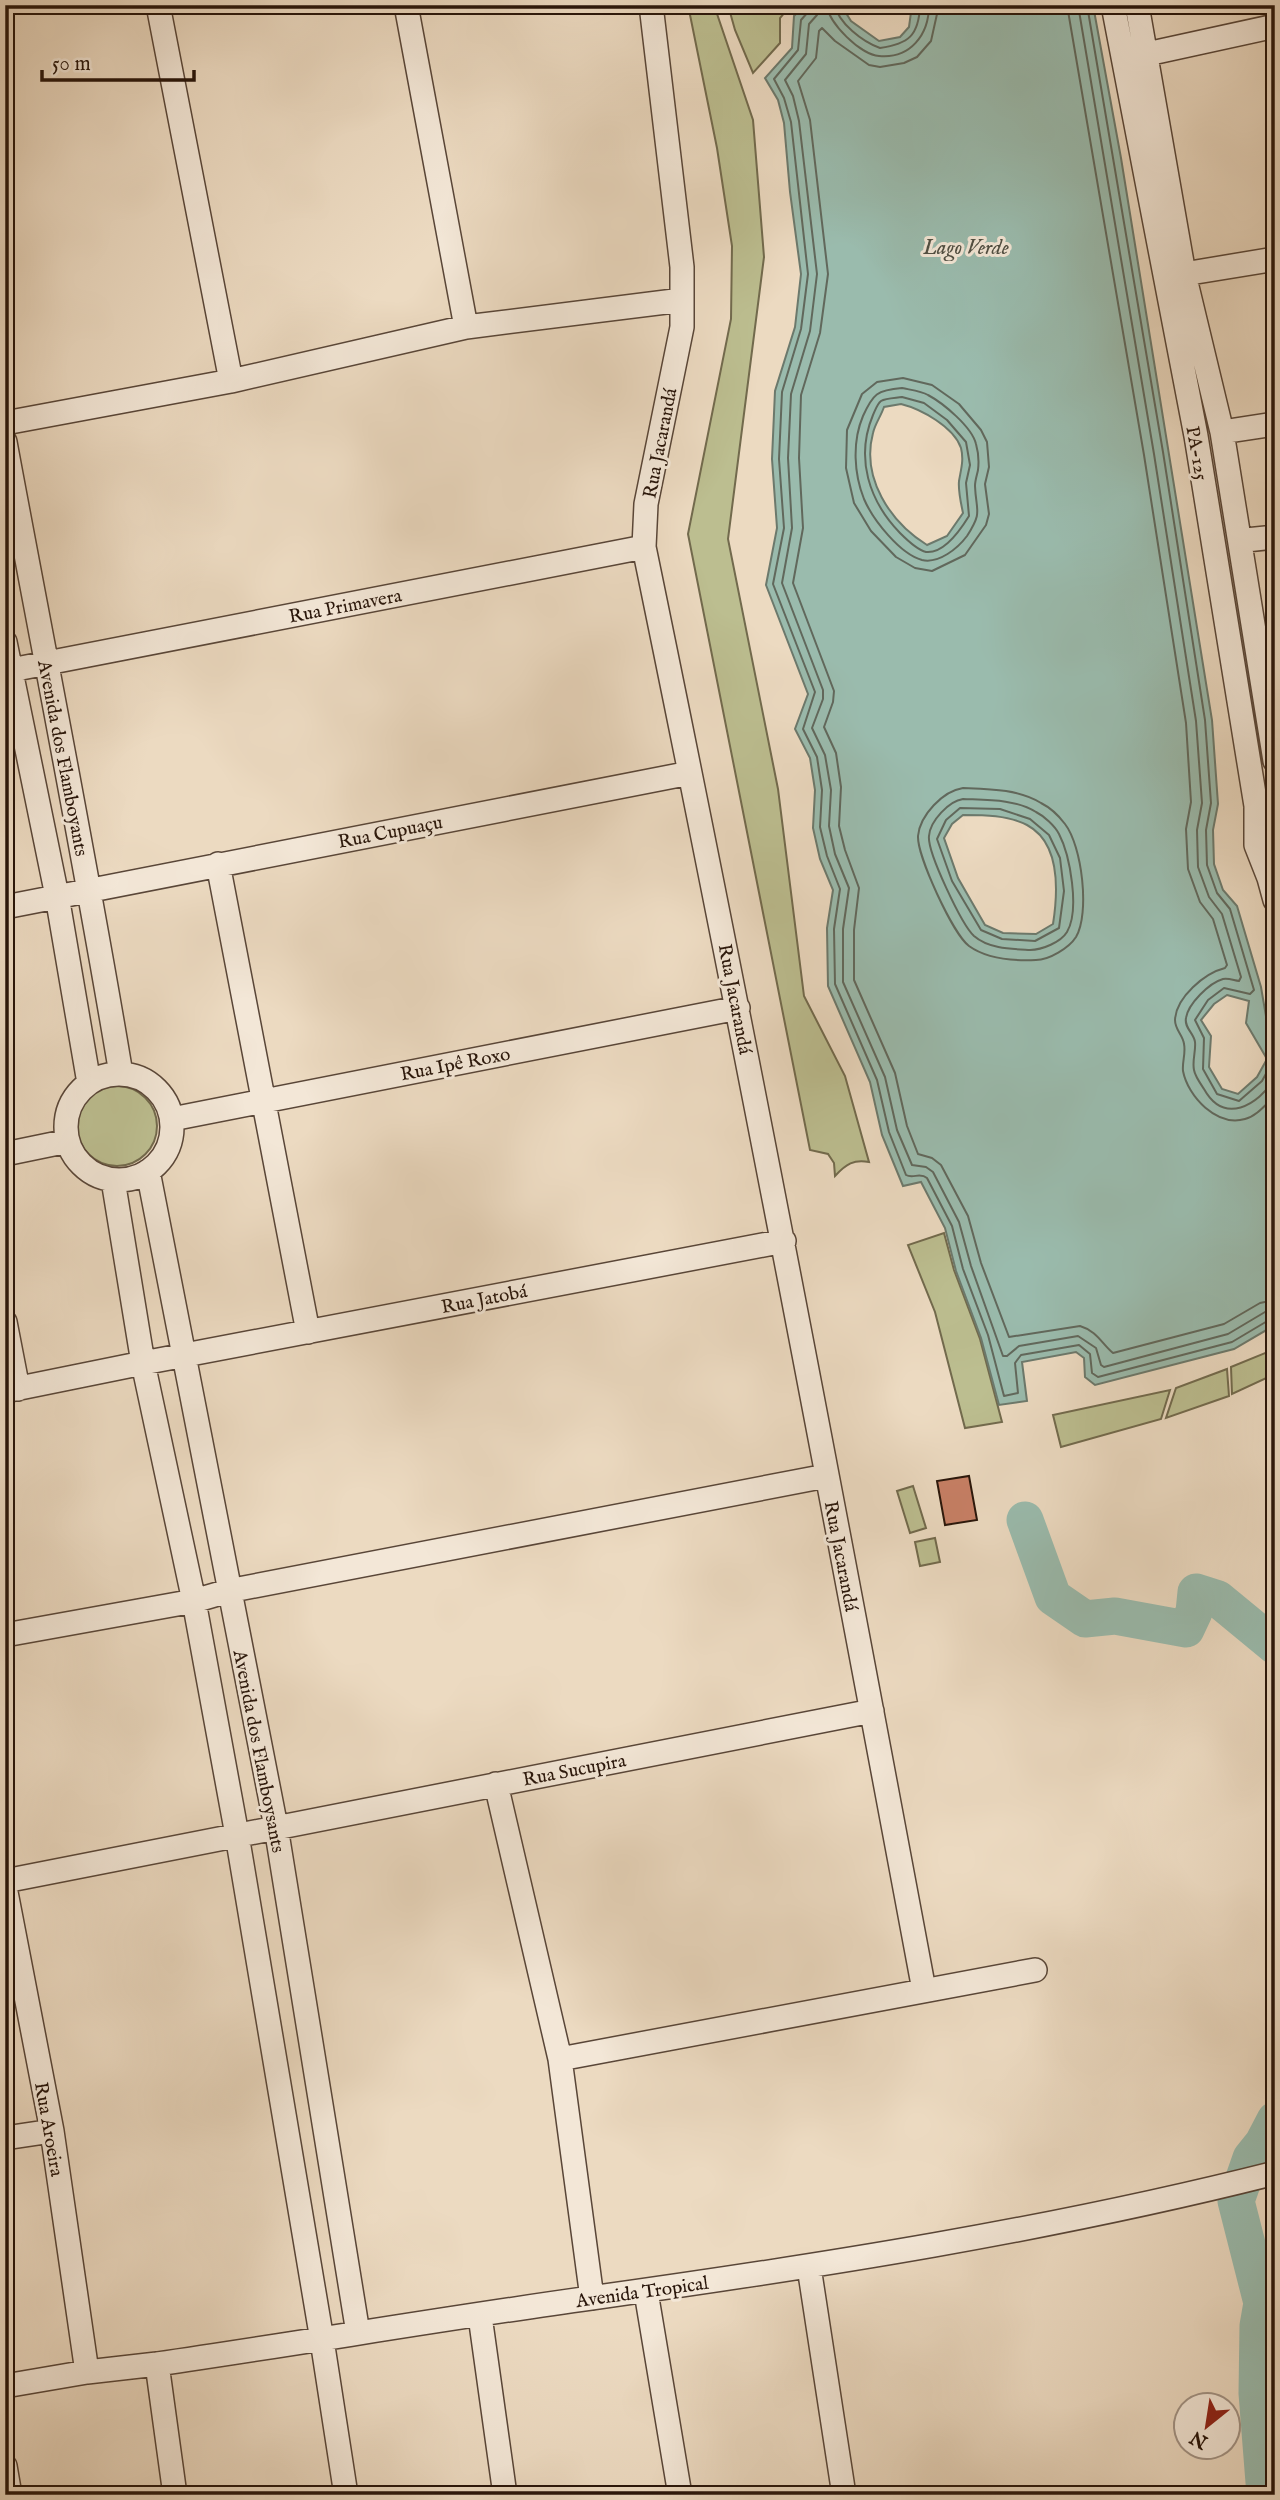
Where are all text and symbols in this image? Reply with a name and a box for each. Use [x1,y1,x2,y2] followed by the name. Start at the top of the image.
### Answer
[42,38,194,82] scale bar
[52,51,91,78] text: 50 m
[922,235,1009,262] water label: Lago Verde
[638,385,684,501] street label: Rua Jacarandá
[1179,424,1213,483] street label: PA-125
[287,584,405,630] street label: Rua Primavera
[31,657,93,858] street label: Avenida dos Flamboyants
[336,811,445,855] street label: Rua Cupuaçu
[712,942,757,1057] street label: Rua Jacarandá
[398,1043,512,1087] street label: Rua Ipê Roxo
[439,1280,530,1320] street label: Rua Jatobá
[818,1499,863,1614] street label: Rua Jacarandá
[226,1647,289,1855] street label: Avenida dos Flamboysants
[521,1749,629,1793] street label: Rua Sucupira
[28,2080,68,2179] street label: Rua Aroeira
[574,2272,711,2314] street label: Avenida Tropical
[1172,2392,1242,2462] north arrow
[1186,2424,1213,2454] text: N

